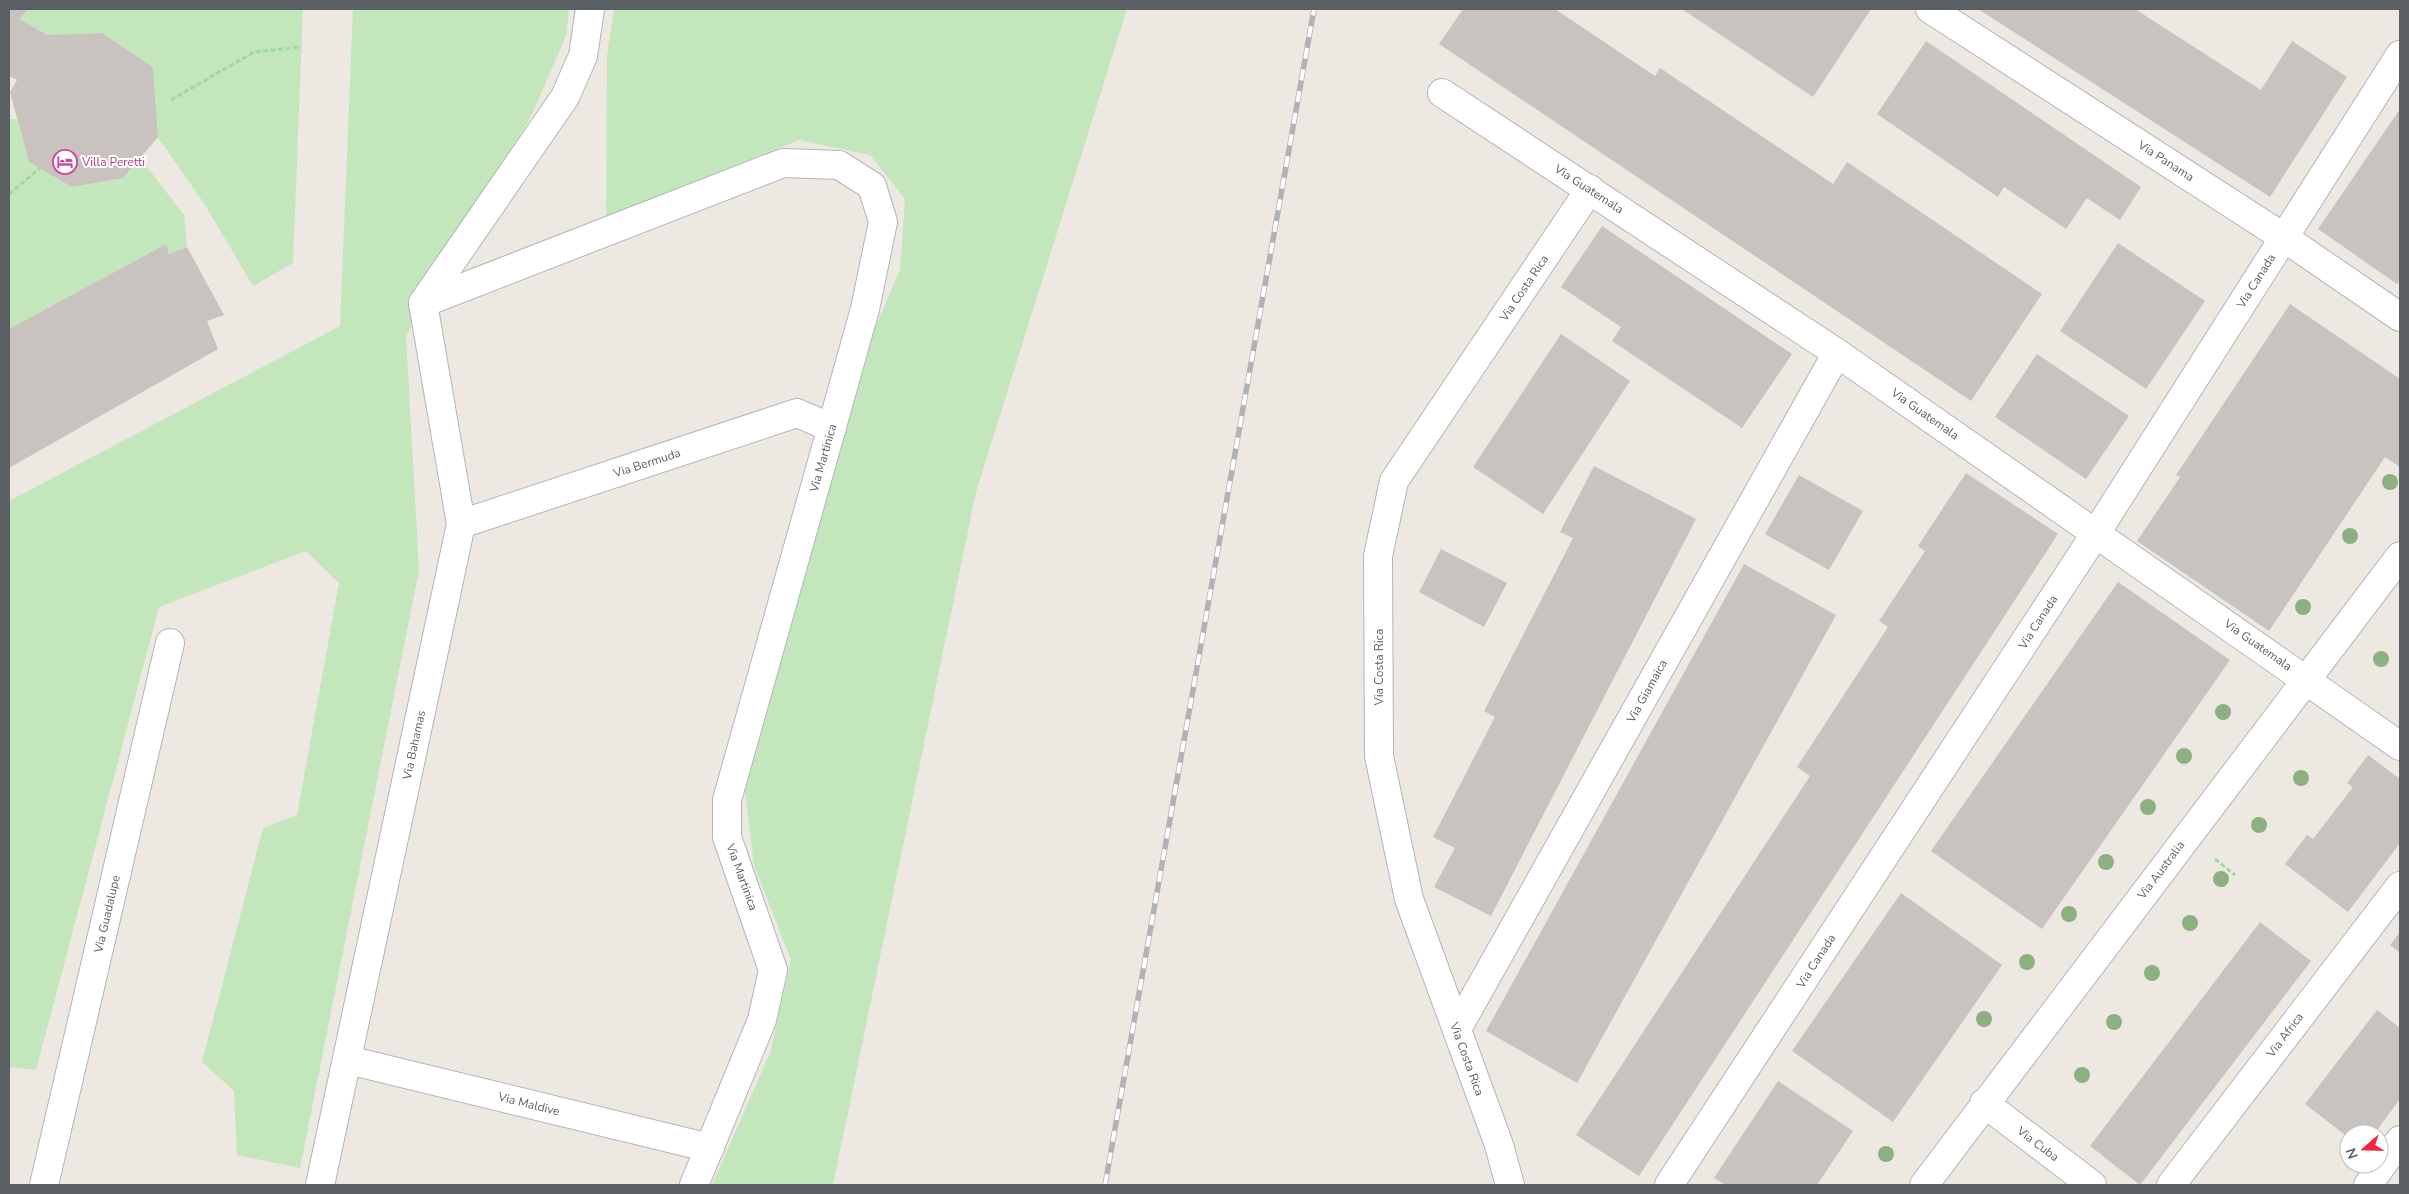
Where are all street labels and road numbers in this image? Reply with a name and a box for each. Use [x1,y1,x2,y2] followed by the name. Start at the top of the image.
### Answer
[2134,136,2197,185] street label: Via Panama
[1551,160,1627,217] street label: Via Guatemala
[2232,251,2279,312] street label: Via Canada
[1495,252,1552,325] street label: Via Costa Rica
[1887,384,1962,443] street label: Via Guatemala
[805,422,840,495] street label: Via Martinica
[610,445,683,482] street label: Via Bermuda
[2014,592,2061,653] street label: Via Canada
[2220,615,2295,674] street label: Via Guatemala
[1371,629,1387,706] street label: Via Costa Rica
[1623,657,1671,726] street label: Via Giamaica
[399,709,429,782] street label: Via Bahamas
[2133,838,2188,903] street label: Via Australia
[722,840,762,913] street label: Via Martinica
[90,874,124,955] street label: Via Guadalupe
[1792,931,1839,992] street label: Via Canada
[2262,1009,2307,1061] street label: Via Africa
[1446,1019,1488,1098] street label: Via Costa Rica
[496,1088,561,1119] street label: Via Maldive
[2013,1122,2062,1165] street label: Via Cuba

